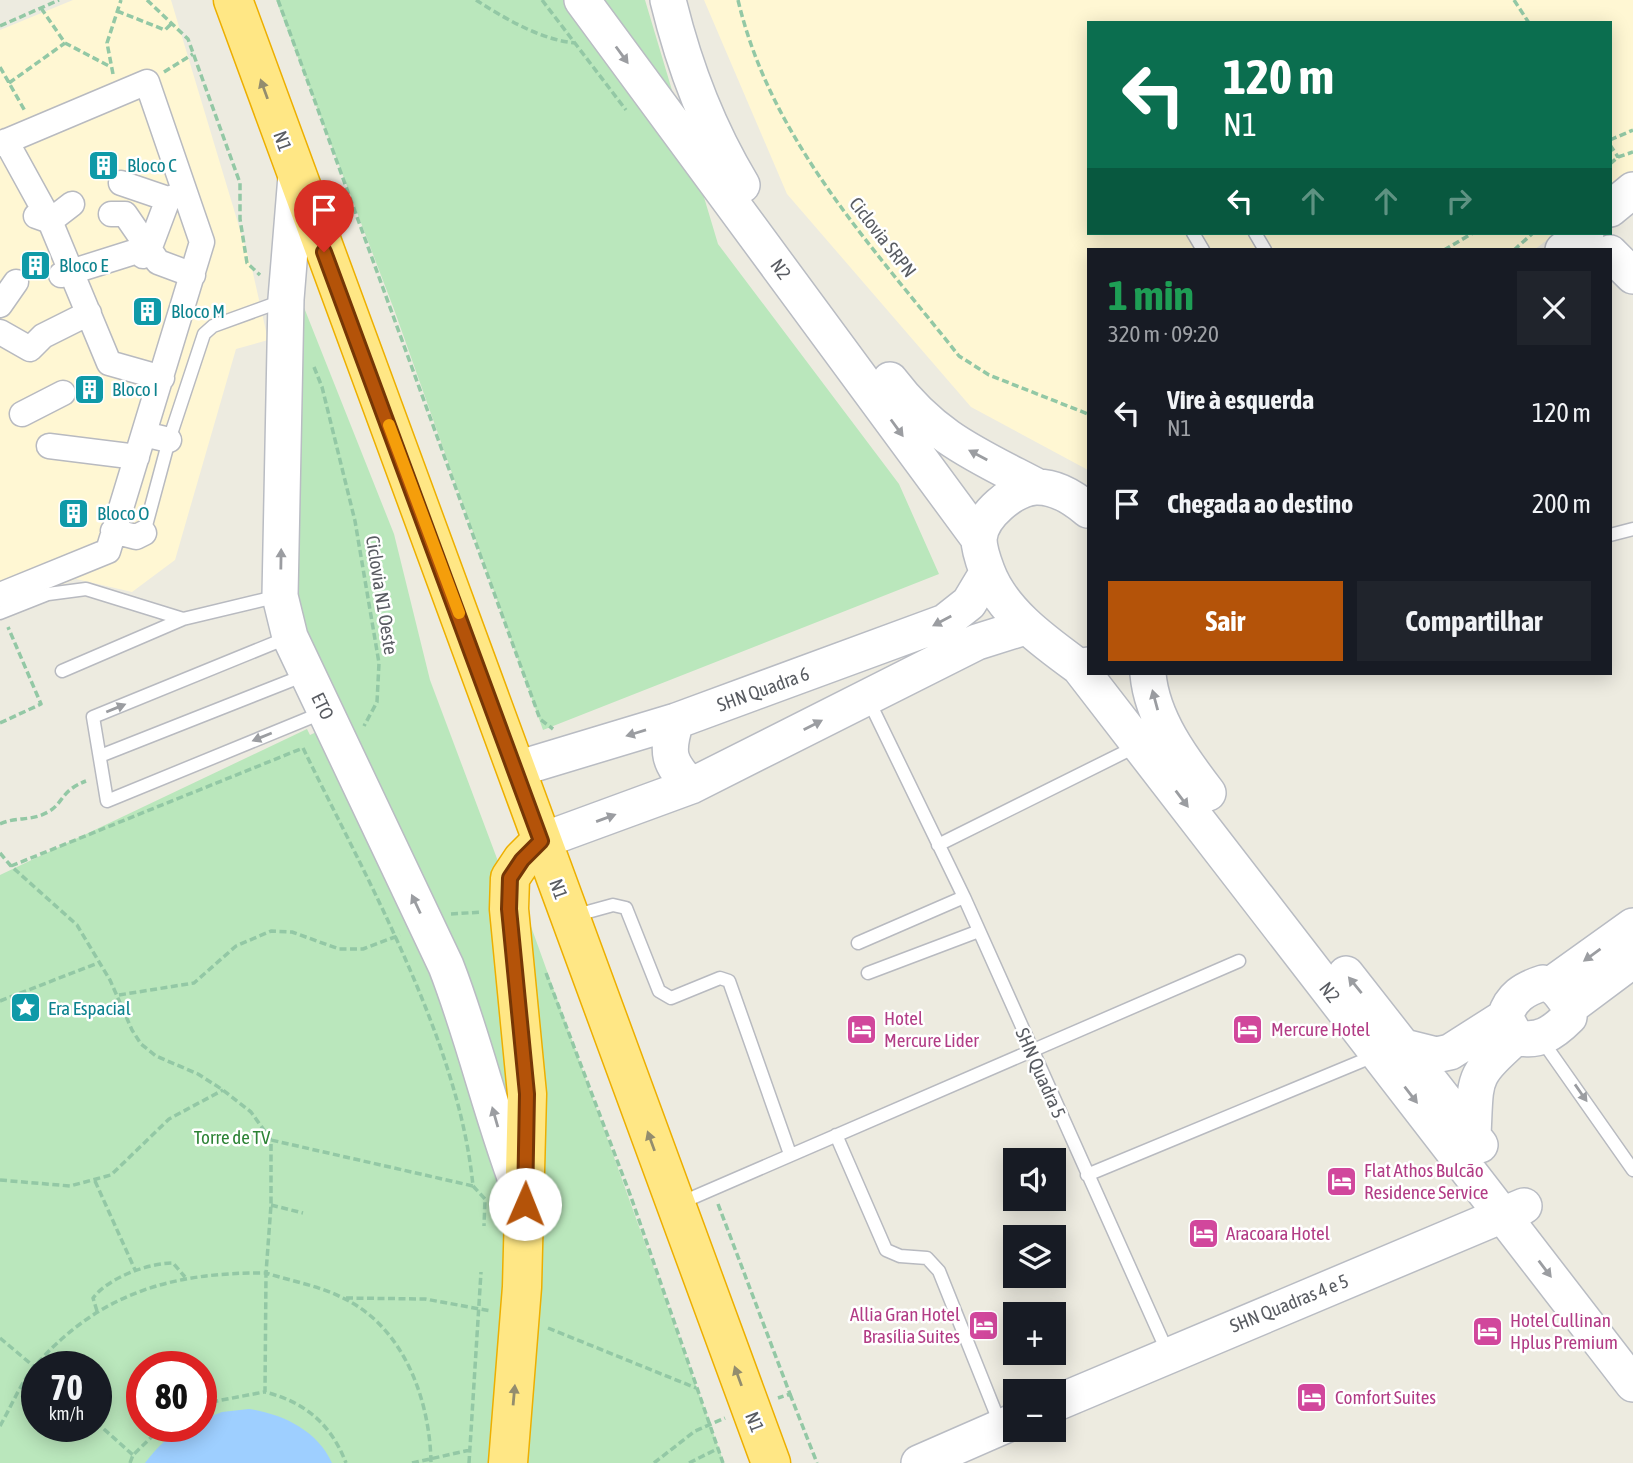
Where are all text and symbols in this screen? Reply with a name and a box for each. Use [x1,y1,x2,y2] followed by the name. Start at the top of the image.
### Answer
[615,46,629,64] one-way arrow
[1223,48,1334,104] text: 120 m
[1108,49,1199,140] icon: left
[258,78,269,99] one-way arrow
[1223,106,1257,143] text: N1
[269,128,297,154] street label: N1
[87,148,121,182] building icon: Bloco C
[127,154,177,176] place label: Bloco C
[294,180,354,252] pin
[1221,182,1259,220] icon: left
[1294,182,1332,220] icon: ahead
[1367,182,1405,220] icon: ahead
[1440,182,1478,220] icon: right
[305,191,343,229] icon: arrive
[845,193,921,281] street label: Ciclovia SRPN
[19,248,53,282] building icon: Bloco E
[59,254,108,276] place label: Bloco E
[766,254,796,284] street label: N2
[1108,271,1194,319] text: 1 min
[1517,271,1591,345] button: close
[131,294,165,328] building icon: Bloco M
[171,300,225,322] place label: Bloco M
[1108,321,1219,347] text: 320 m · 09:20
[72,372,106,406] building icon: Bloco I
[112,378,158,400] place label: Bloco I
[1167,385,1314,415] text: Vire à esquerda
[1108,394,1146,432] icon: left
[1532,398,1591,428] text: 120 m
[1167,415,1191,441] text: N1
[890,419,904,437] one-way arrow
[968,449,987,461] one-way arrow
[1108,485,1146,523] icon: arrive
[1167,489,1353,519] text: Chegada ao destino
[1532,489,1591,519] text: 200 m
[57,496,91,530] building icon: Bloco O
[97,502,149,524] place label: Bloco O
[362,534,402,656] street label: Ciclovia N1 Oeste
[275,548,286,570] one-way arrow
[1108,581,1343,661] button: Sair
[1357,581,1591,661] button: Compartilhar
[931,615,951,627] one-way arrow
[714,662,812,716] street label: SHN Quadra 6
[307,689,339,723] street label: ETO
[1149,690,1159,711] one-way arrow
[106,702,127,713] one-way arrow
[803,719,823,730] one-way arrow
[626,729,647,739] one-way arrow
[251,732,272,743] one-way arrow
[1175,789,1189,808] one-way arrow
[595,812,616,823] one-way arrow
[545,876,573,902] street label: N1
[411,894,422,914] one-way arrow
[1584,947,1602,962] one-way arrow
[1315,977,1345,1007] street label: N2
[1348,977,1363,995] one-way arrow
[8,991,42,1025] place icon: Era Espacial
[48,997,131,1019] place label: Era Espacial
[884,1007,979,1051] place label: Hotel Mercure Lider
[844,1012,878,1046] hotel icon: Hotel Mercure Lider
[1231,1012,1265,1046] hotel icon: Mercure Hotel
[1271,1018,1370,1040] place label: Mercure Hotel
[1011,1024,1071,1122] street label: SHN Quadra 5
[1574,1084,1588,1102] one-way arrow
[1403,1086,1418,1104] one-way arrow
[489,1106,499,1127] one-way arrow
[194,1126,271,1148] park label: Torre de TV
[646,1131,657,1152] one-way arrow
[1003,1148,1066,1442] map controls
[1003,1148,1066,1211] button: sound
[1364,1159,1488,1203] place label: Flat Athos Bulcão Residence Service
[1324,1164,1358,1198] hotel icon: Flat Athos Bulcão Residence Service
[488,1167,562,1241] position arrow
[1186,1216,1220,1250] hotel icon: Aracoara Hotel
[1226,1222,1330,1244] place label: Aracoara Hotel
[1003,1225,1066,1288] button: layers
[1538,1259,1553,1277] one-way arrow
[1226,1269,1352,1337] street label: SHN Quadras 4 e 5
[1003,1302,1066,1365] button: +
[850,1303,960,1347] place label: Allia Gran Hotel Brasília Suites
[966,1308,1000,1342] hotel icon: Allia Gran Hotel Brasília Suites
[1510,1309,1618,1353] place label: Hotel Cullinan Hplus Premium
[1470,1314,1504,1348] hotel icon: Hotel Cullinan Hplus Premium
[126,1351,217,1442] speed limit sign: 80
[732,1366,743,1387] one-way arrow
[50,1367,83,1407] text: 70
[1003,1379,1066,1442] button: −
[1295,1380,1329,1414] hotel icon: Comfort Suites
[509,1384,520,1406] one-way arrow
[1335,1386,1436,1408] place label: Comfort Suites
[49,1403,84,1424] text: km/h
[741,1409,769,1435] street label: N1

